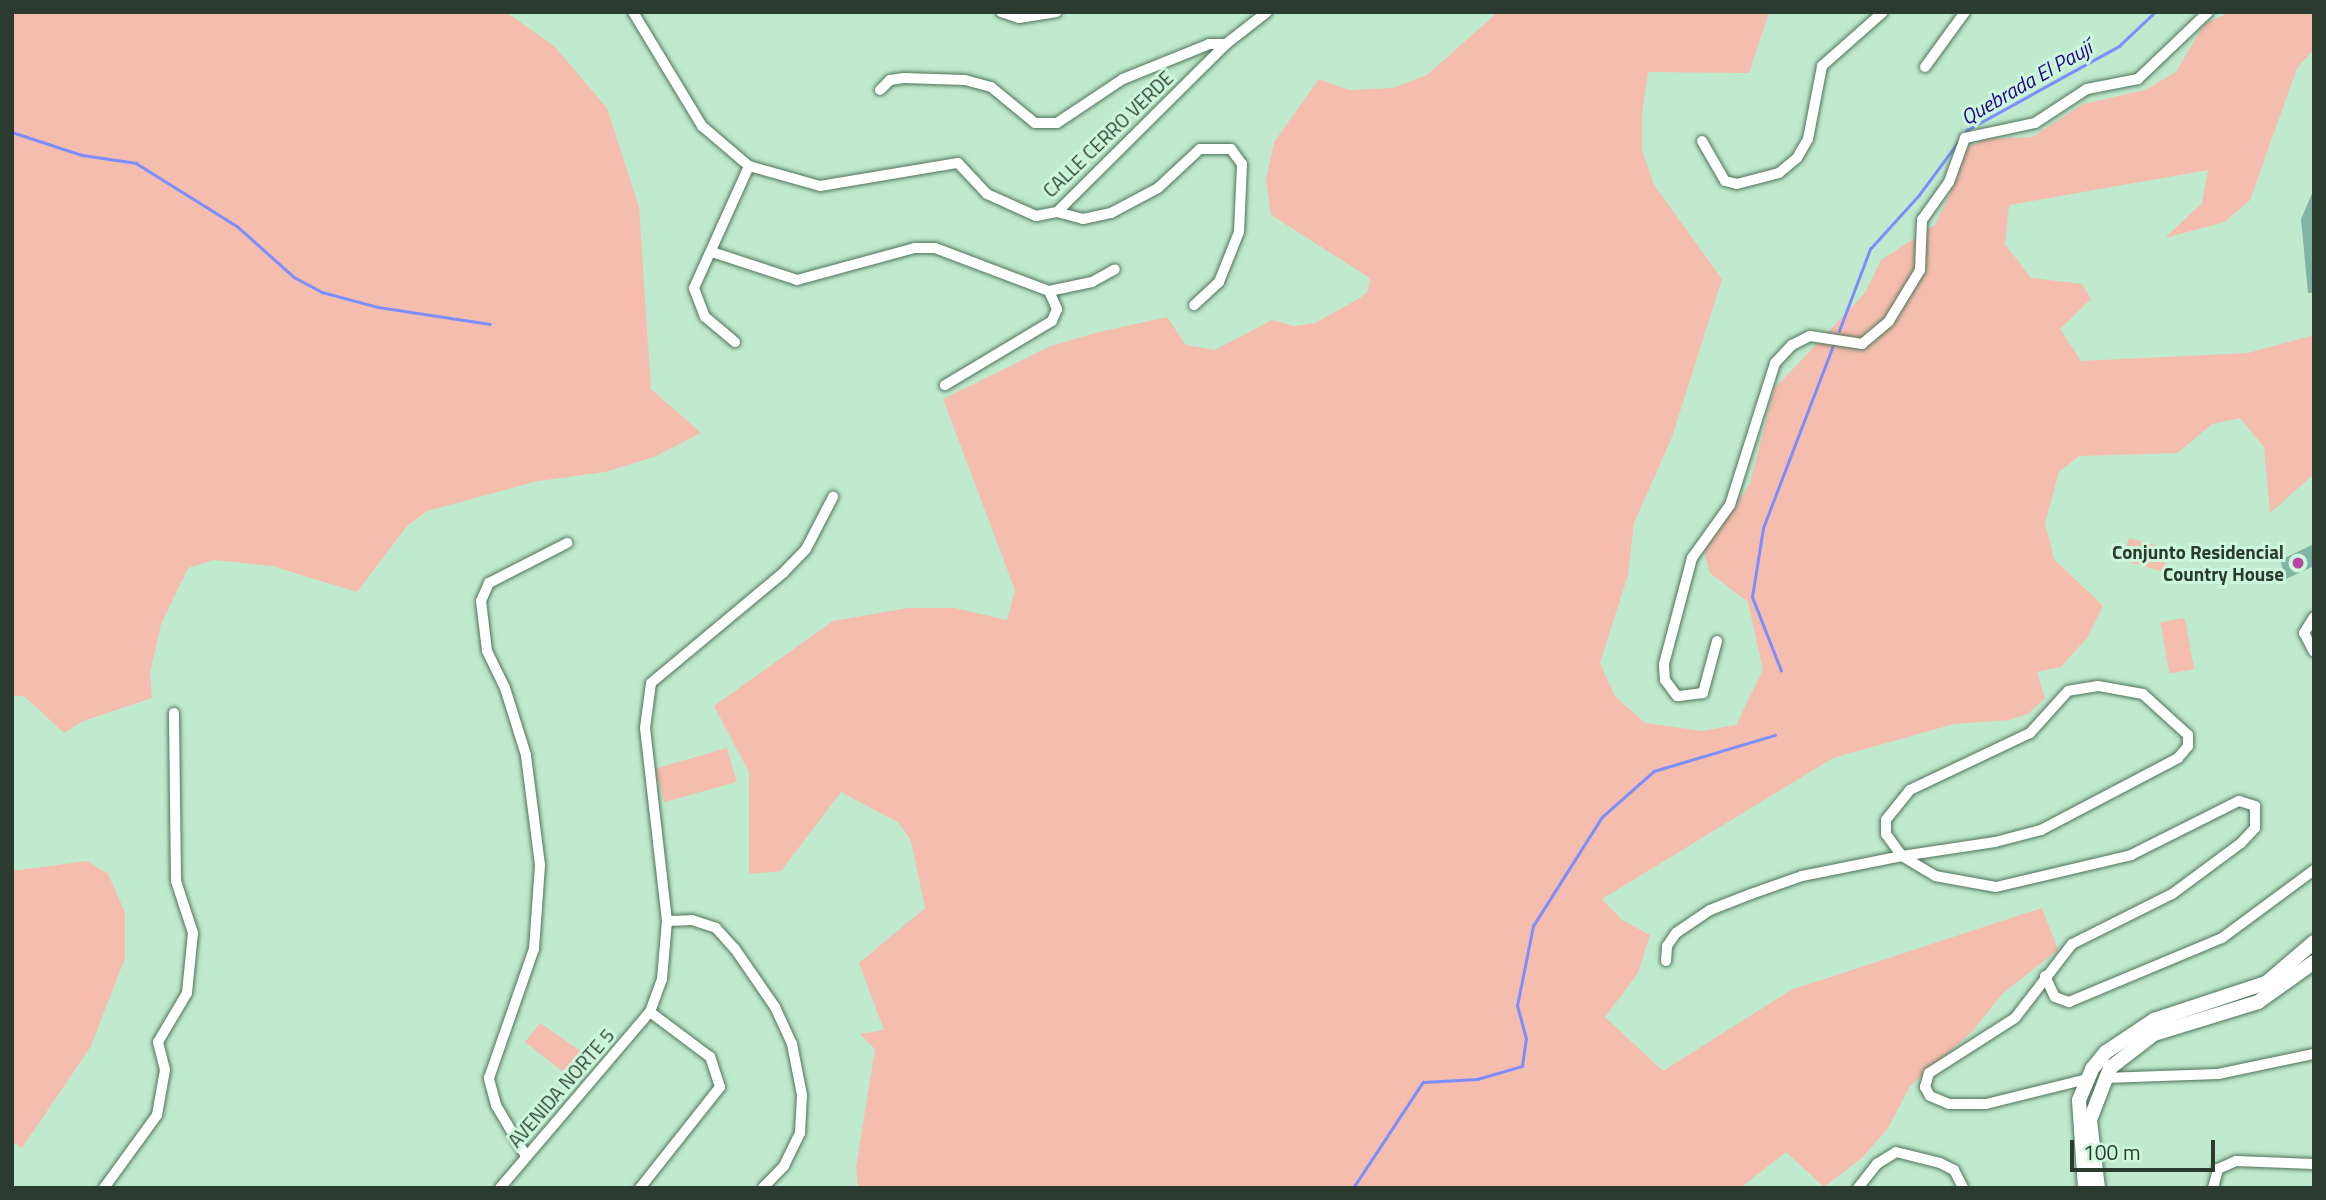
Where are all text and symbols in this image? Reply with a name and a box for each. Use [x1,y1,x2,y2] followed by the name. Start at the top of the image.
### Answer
[1956,34,2096,130] water label: Quebrada El Paují
[1038,66,1178,202] street label: CALLE CERRO VERDE
[2112,541,2284,585] place label: Conjunto Residencial Country House
[2290,555,2306,571] marker: Conjunto Residencial Country House
[503,1024,619,1152] street label: AVENIDA NORTE 5
[2074,1126,2219,1170] scale bar
[2083,1136,2140,1168] text: 100 m

